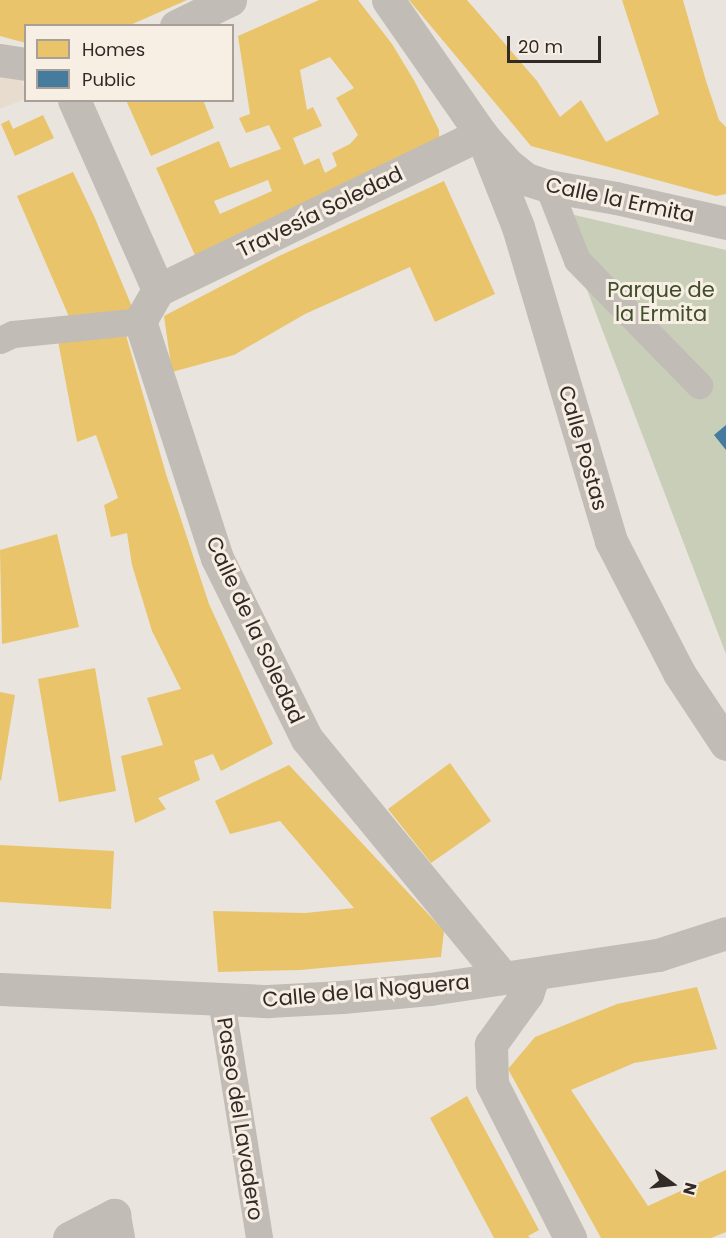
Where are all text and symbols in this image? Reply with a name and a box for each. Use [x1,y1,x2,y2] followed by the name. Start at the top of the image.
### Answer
[24,24,234,102] legend
[510,24,604,62] scale bar
[518,34,563,59] text: 20 m
[82,37,145,62] text: Homes
[82,67,136,92] text: Public
[233,161,407,263] street label: Travesía Soledad
[543,172,697,228] street label: Calle la Ermita
[607,277,715,327] park label: Parque de la Ermita
[553,383,613,513] street label: Calle Postas
[201,532,309,728] street label: Calle de la Soledad
[261,969,471,1013] street label: Calle de la Noguera
[212,1016,268,1222] street label: Paseo del Lavadero
[642,1154,702,1214] north arrow
[677,1180,703,1198] text: N

